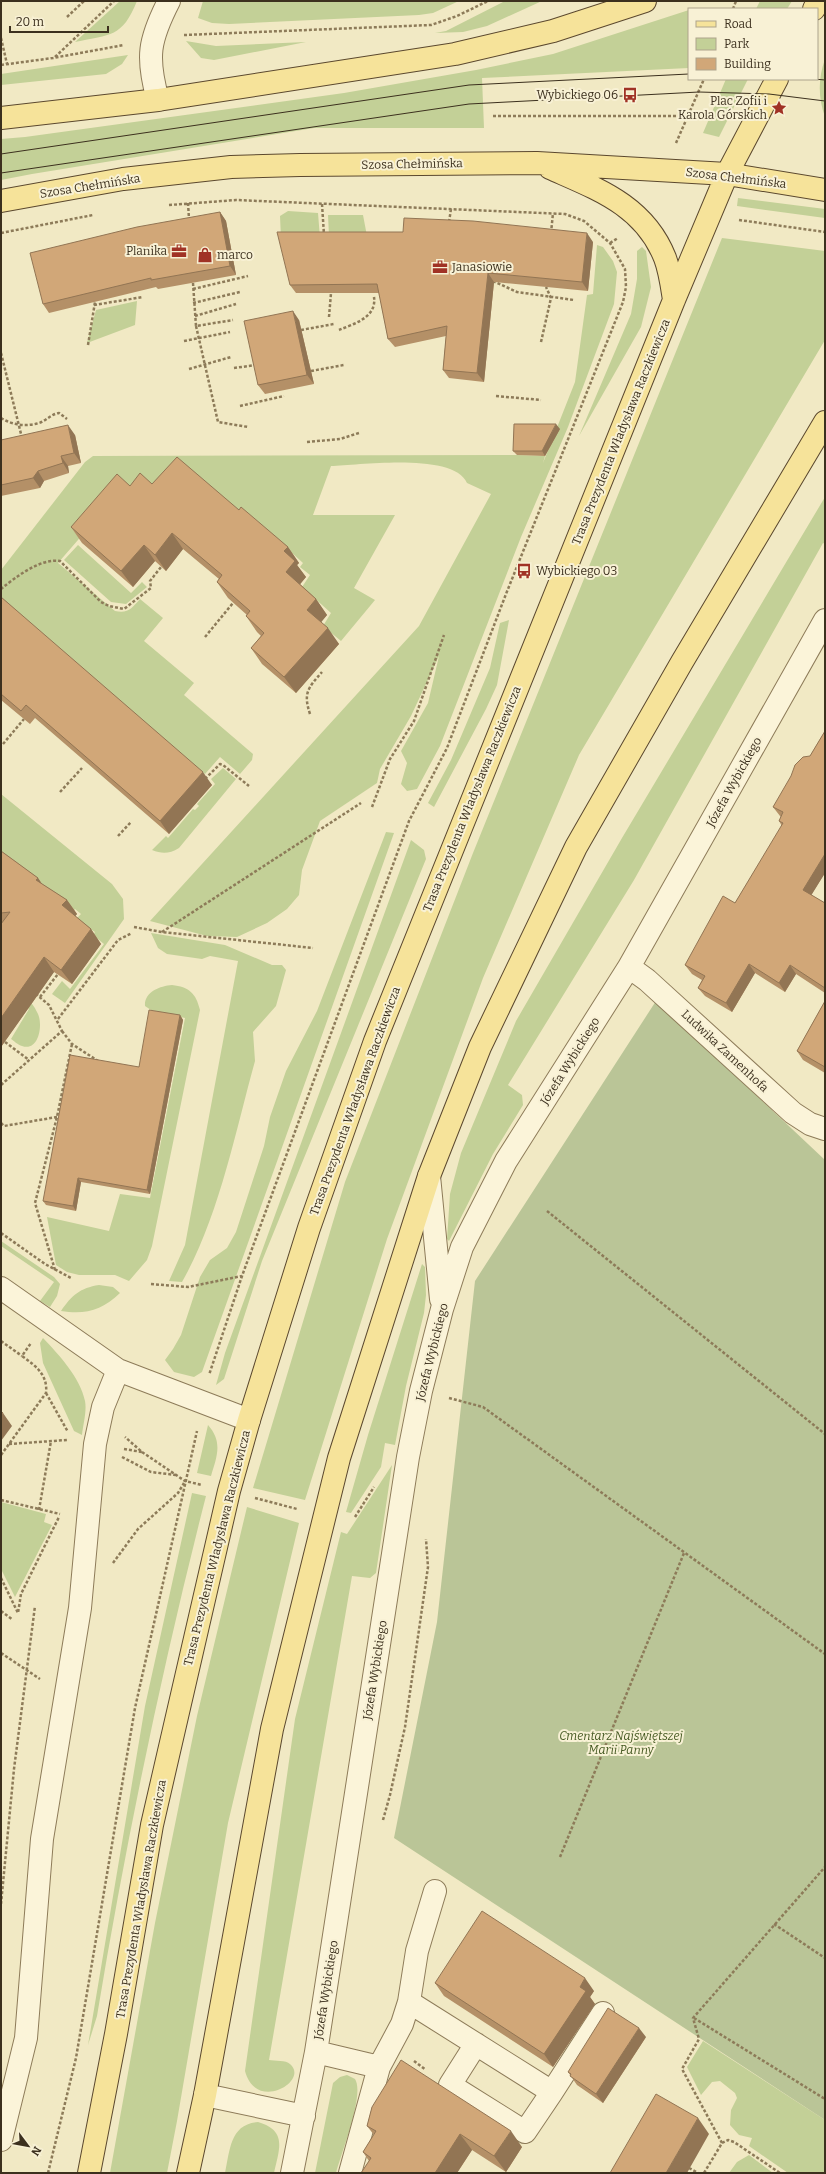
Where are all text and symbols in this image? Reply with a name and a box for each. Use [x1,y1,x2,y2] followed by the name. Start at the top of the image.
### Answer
[10,8,108,34] scale bar
[688,8,818,80] legend
[16,15,45,29] text: 20 m
[724,17,752,31] text: Road
[724,37,750,51] text: Park
[724,57,771,71] text: Building
[621,86,639,104] bus stop icon: Wybickiego 06
[536,88,618,102] place label: Wybickiego 06
[678,94,768,122] place label: Plac Zofii i Karola Górskich
[770,99,788,117] place icon: Plac Zofii i Karola Górskich
[361,156,463,172] street label: Szosa Chełmińska
[685,165,788,191] street label: Szosa Chełmińska
[39,171,142,201] street label: Szosa Chełmińska
[170,242,188,260] office icon: Planika
[126,244,167,258] place label: Planika
[196,246,214,264] shop icon: marco
[217,248,253,262] place label: marco
[431,258,449,276] office icon: Janasiowie
[451,260,512,274] place label: Janasiowie
[569,317,673,547] street label: Trasa Prezydenta Władysława Raczkiewicza
[515,562,533,580] bus stop icon: Wybickiego 03
[536,564,618,578] place label: Wybickiego 03
[420,684,524,914] street label: Trasa Prezydenta Władysława Raczkiewicza
[703,735,765,830] street label: Józefa Wybickiego
[307,984,403,1217] street label: Trasa Prezydenta Władysława Raczkiewicza
[679,1007,772,1095] street label: Ludwika Zamenhofa
[537,1015,603,1108] street label: Józefa Wybickiego
[413,1301,451,1403] street label: Józefa Wybickiego
[181,1428,253,1667] street label: Trasa Prezydenta Władysława Raczkiewicza
[360,1619,390,1722] street label: Józefa Wybickiego
[559,1729,684,1757] park label: Cmentarz Najświętszej Marii Panny
[113,1778,169,2019] street label: Trasa Prezydenta Władysława Raczkiewicza
[311,1939,341,2042] street label: Józefa Wybickiego
[8,2126,48,2166] north arrow
[28,2144,44,2159] text: N

